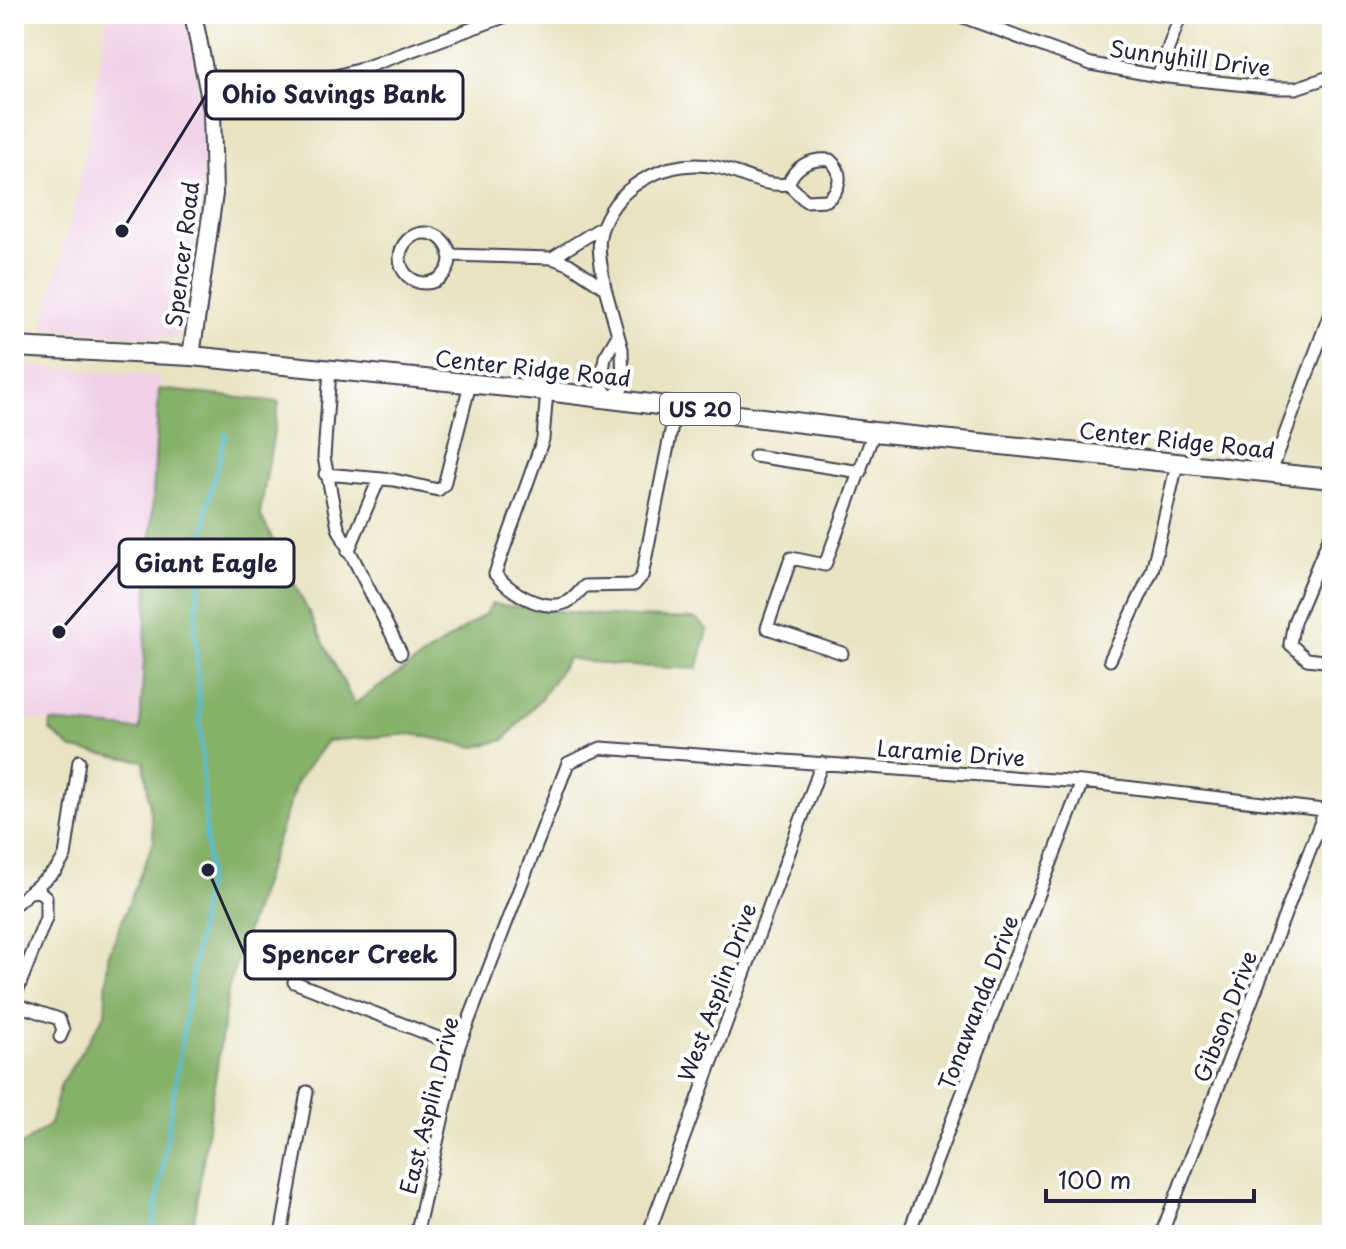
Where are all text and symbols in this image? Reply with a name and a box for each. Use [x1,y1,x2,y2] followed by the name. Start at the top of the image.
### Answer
[1108,31,1272,83] street label: Sunnyhill Drive
[206,71,463,119] callout: Ohio Savings Bank
[222,75,446,111] text: Ohio Savings Bank
[156,179,206,329] street label: Spencer Road
[433,340,633,394] street label: Center Ridge Road
[660,393,740,425] road number: US 20
[1077,412,1277,466] street label: Center Ridge Road
[119,539,294,587] callout: Giant Eagle
[134,544,278,580] text: Giant Eagle
[876,730,1026,774] street label: Laramie Drive
[668,898,764,1086] street label: West Asplin Drive
[928,910,1026,1094] street label: Tonawanda Drive
[245,931,455,979] callout: Spencer Creek
[262,935,438,971] text: Spencer Creek
[1184,945,1264,1087] street label: Gibson Drive
[390,1013,466,1197] street label: East Asplin Drive
[1046,1153,1254,1203] scale bar
[1058,1161,1131,1197] text: 100 m

